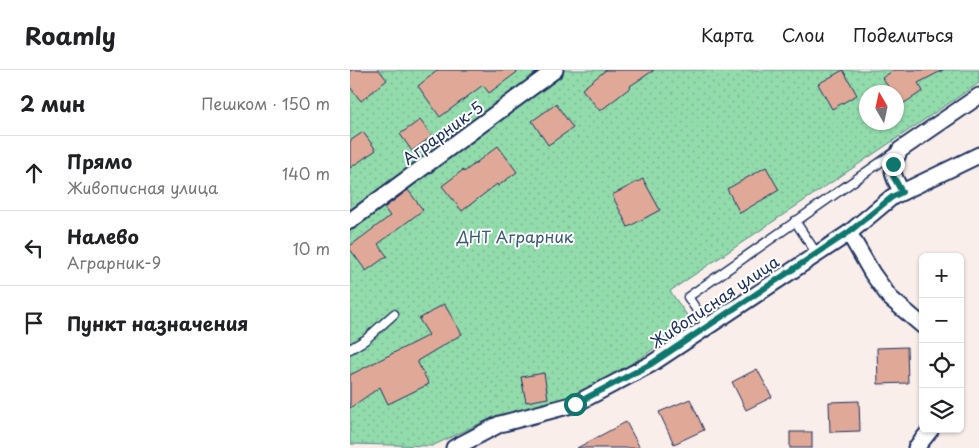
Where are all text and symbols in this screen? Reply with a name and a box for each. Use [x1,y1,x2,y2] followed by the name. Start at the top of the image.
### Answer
[25,17,116,53] text: Roamly
[701,21,754,48] text: Карта
[782,21,825,48] text: Слои
[853,21,954,48] text: Поделиться
[859,85,904,130] north arrow
[20,87,85,119] text: 2 мин
[201,91,330,115] text: Пешком · 150 m
[396,94,488,170] street label: Аграрник-5
[67,147,132,175] text: Прямо
[882,153,905,176] route end
[20,159,48,187] icon: ahead
[282,161,330,185] text: 140 m
[67,175,218,199] text: Живописная улица
[67,222,139,250] text: Налево
[456,224,574,248] park label: ДНТ Аграрник
[20,234,48,262] icon: left
[293,236,330,260] text: 10 m
[645,249,783,353] street label: Живописная улица
[67,250,161,274] text: Аграрник-9
[919,253,964,433] map controls
[919,253,964,298] button: +
[919,298,964,343] button: −
[20,309,48,337] icon: arrive
[67,309,248,337] text: Пункт назначения
[919,343,964,388] button: locate
[919,388,964,433] button: layers
[564,393,587,416] route start

